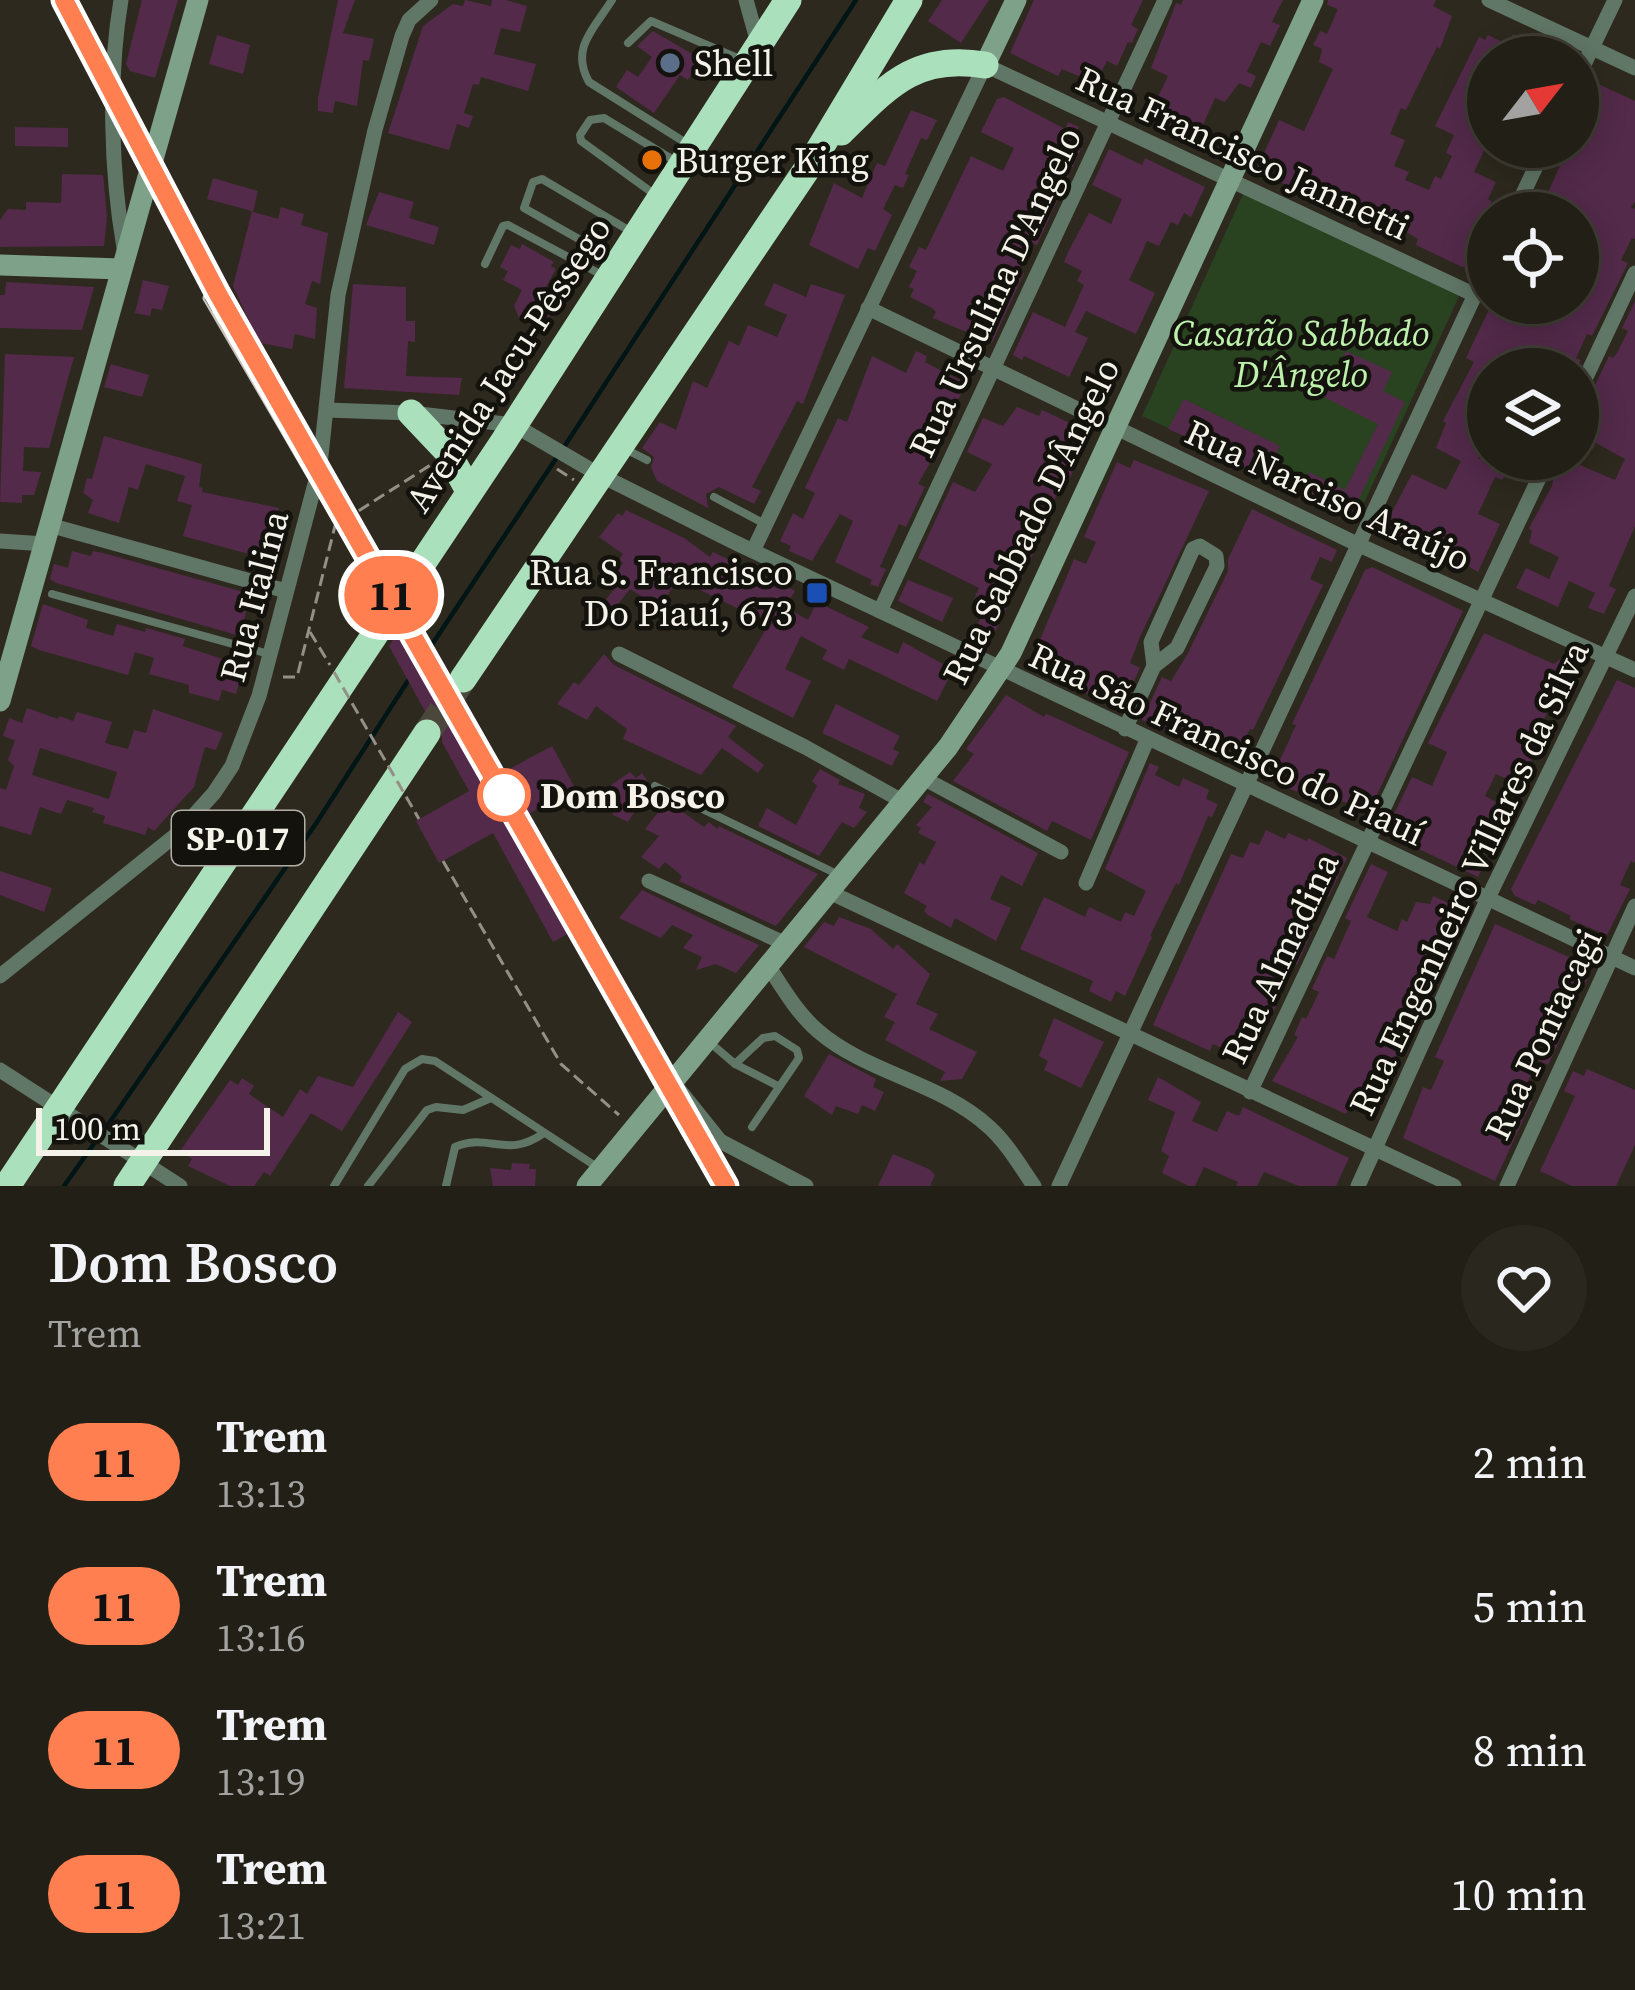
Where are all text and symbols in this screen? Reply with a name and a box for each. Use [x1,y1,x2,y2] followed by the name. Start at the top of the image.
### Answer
[1467,36,1599,168] north arrow
[1467,36,1599,480] map controls
[694,39,773,88] place label: Shell
[657,50,683,76] marker: Shell
[1068,54,1418,252] street label: Rua Francisco Jannetti
[897,119,1093,465] street label: Rua Ursulina D'Angelo
[676,136,869,185] place label: Burger King
[639,147,665,173] marker: Burger King
[1467,192,1599,324] button: locate
[394,206,622,522] street label: Avenida Jacu-Pêssego
[1173,309,1429,399] park label: Casarão Sabbado D'Ângelo
[1467,348,1599,480] button: layers
[931,350,1131,692] street label: Rua Sabbado D'Ângelo
[1177,407,1479,583] street label: Rua Narciso Araújo
[208,504,301,687] street label: Rua Italina
[529,548,793,638] place label: Rua S. Francisco Do Piauí, 673
[337,556,445,634] line badge: 11
[368,566,414,624] text: 11
[804,580,830,606] marker: Rua S. Francisco Do Piauí, 673
[1021,631,1433,857] street label: Rua São Francisco do Piauí
[1337,632,1601,1123] street label: Rua Engenheiro Villares da Silva
[479,770,529,820] marker: Dom Bosco
[540,771,725,820] place label: Dom Bosco
[172,811,304,865] road number: SP-017
[1210,844,1351,1071] street label: Rua Almadina
[1473,921,1613,1147] street label: Rua Pontacagi
[36,1102,270,1155] scale bar
[54,1106,141,1151] text: 100 m
[48,1223,338,1301] text: Dom Bosco
[1461,1225,1587,1351] button: heart
[48,1307,142,1360] text: Trem
[216,1405,327,1467] text: Trem
[1473,1431,1587,1493] text: 2 min
[91,1433,137,1491] text: 11
[216,1467,306,1520] text: 13:13
[216,1549,327,1611] text: Trem
[1473,1575,1587,1637] text: 5 min
[91,1577,137,1635] text: 11
[216,1611,306,1664] text: 13:16
[216,1693,327,1755] text: Trem
[1473,1719,1587,1781] text: 8 min
[91,1721,137,1779] text: 11
[216,1755,306,1808] text: 13:19
[216,1837,327,1899] text: Trem
[1450,1863,1587,1925] text: 10 min
[91,1865,137,1923] text: 11
[216,1899,306,1952] text: 13:21

